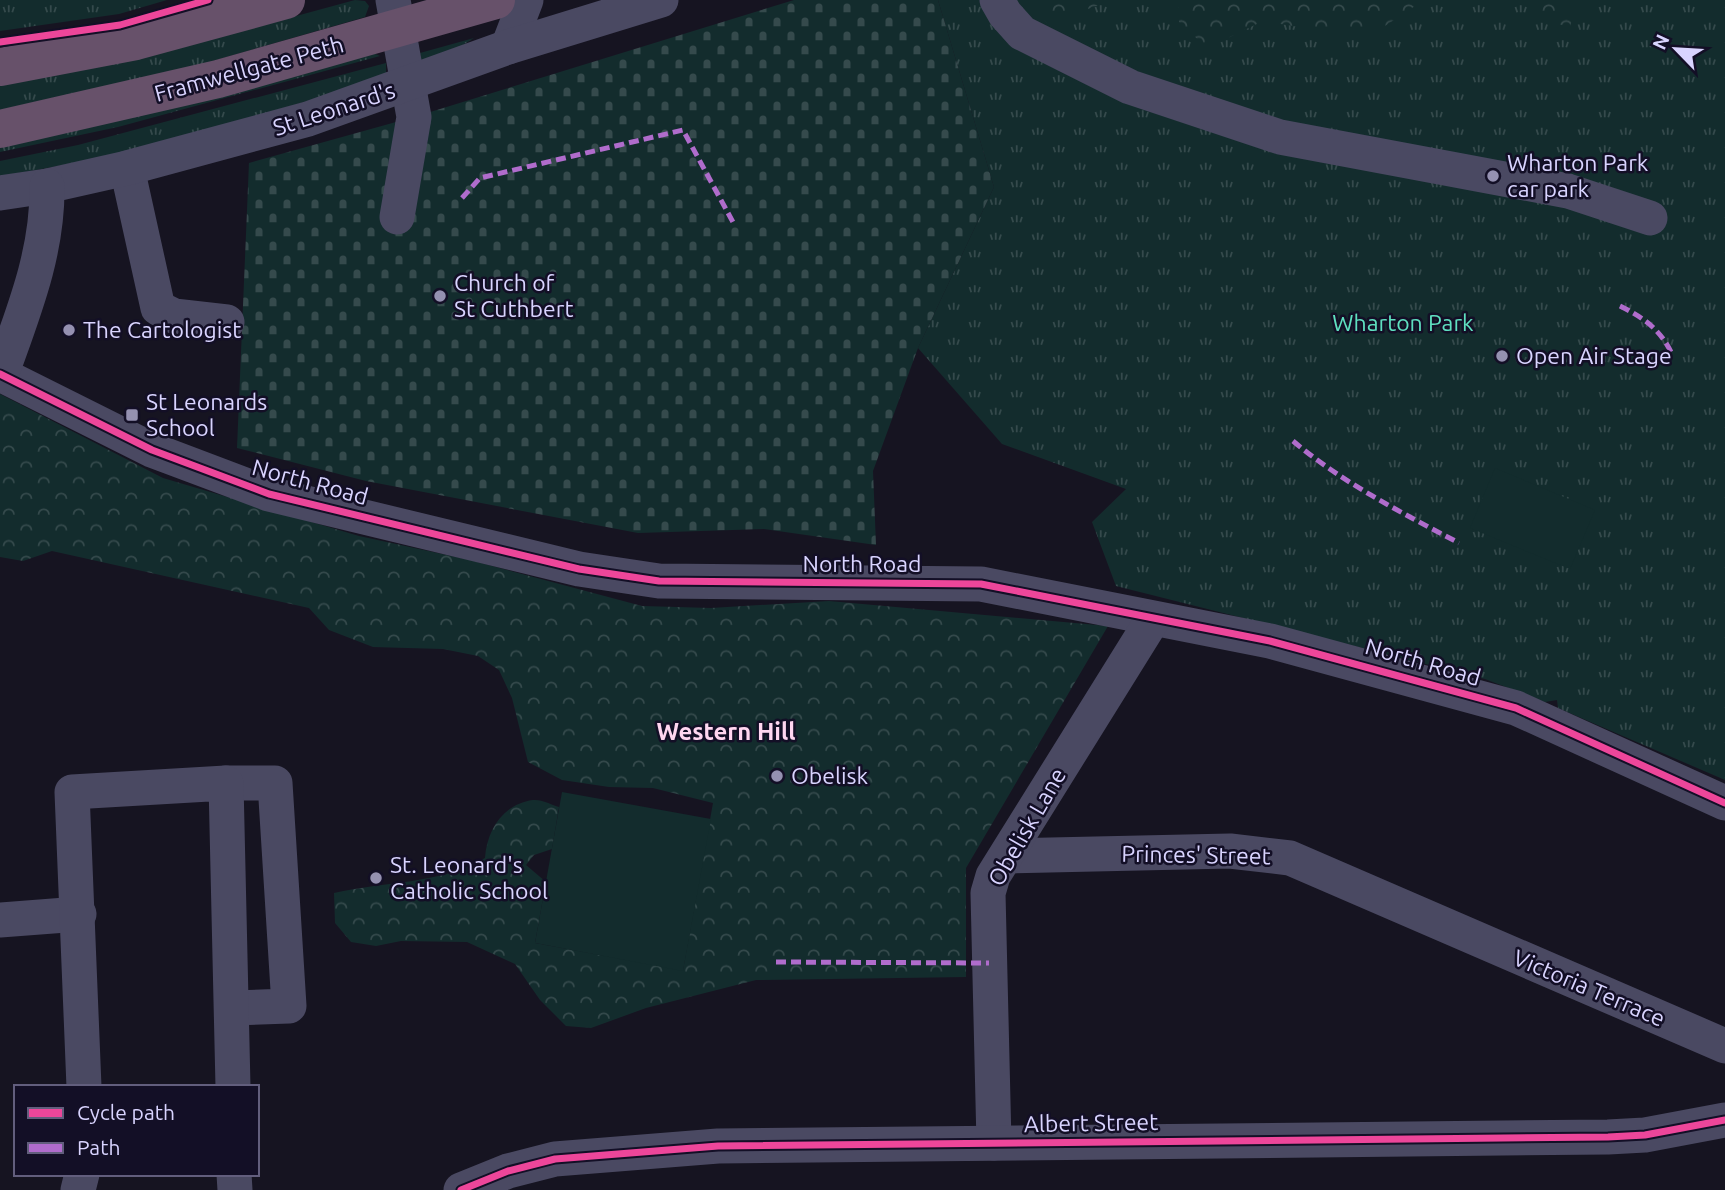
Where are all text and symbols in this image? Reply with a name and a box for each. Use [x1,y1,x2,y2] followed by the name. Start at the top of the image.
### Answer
[1641,14,1711,84] north arrow
[152,31,346,106] street label: Framwellgate Peth
[1648,31,1674,53] text: N
[270,77,398,140] street label: St Leonard's
[1507,150,1649,201] place label: Wharton Park car park
[1485,168,1501,184] marker: Wharton Park car park
[454,270,573,321] place label: Church of St Cuthbert
[432,288,448,304] marker: Church of St Cuthbert
[1332,310,1474,335] park label: Wharton Park
[83,317,241,342] place label: The Cartologist
[61,322,77,338] marker: The Cartologist
[1516,343,1672,368] place label: Open Air Stage
[1494,348,1510,364] marker: Open Air Stage
[146,389,267,440] place label: St Leonards School
[124,407,140,423] marker: St Leonards School
[249,454,371,509] street label: North Road
[802,551,922,576] street label: North Road
[1362,633,1484,690] street label: North Road
[656,718,796,745] district label: Western Hill
[791,763,869,788] place label: Obelisk
[983,763,1070,890] street label: Obelisk Lane
[769,768,785,784] marker: Obelisk
[1121,841,1271,868] street label: Princes' Street
[390,852,548,903] place label: St. Leonard's Catholic School
[368,870,384,886] marker: St. Leonard's Catholic School
[1510,944,1669,1031] street label: Victoria Terrace
[14,1085,259,1176] legend
[77,1100,175,1124] text: Cycle path
[1024,1109,1158,1136] street label: Albert Street
[77,1135,120,1159] text: Path

